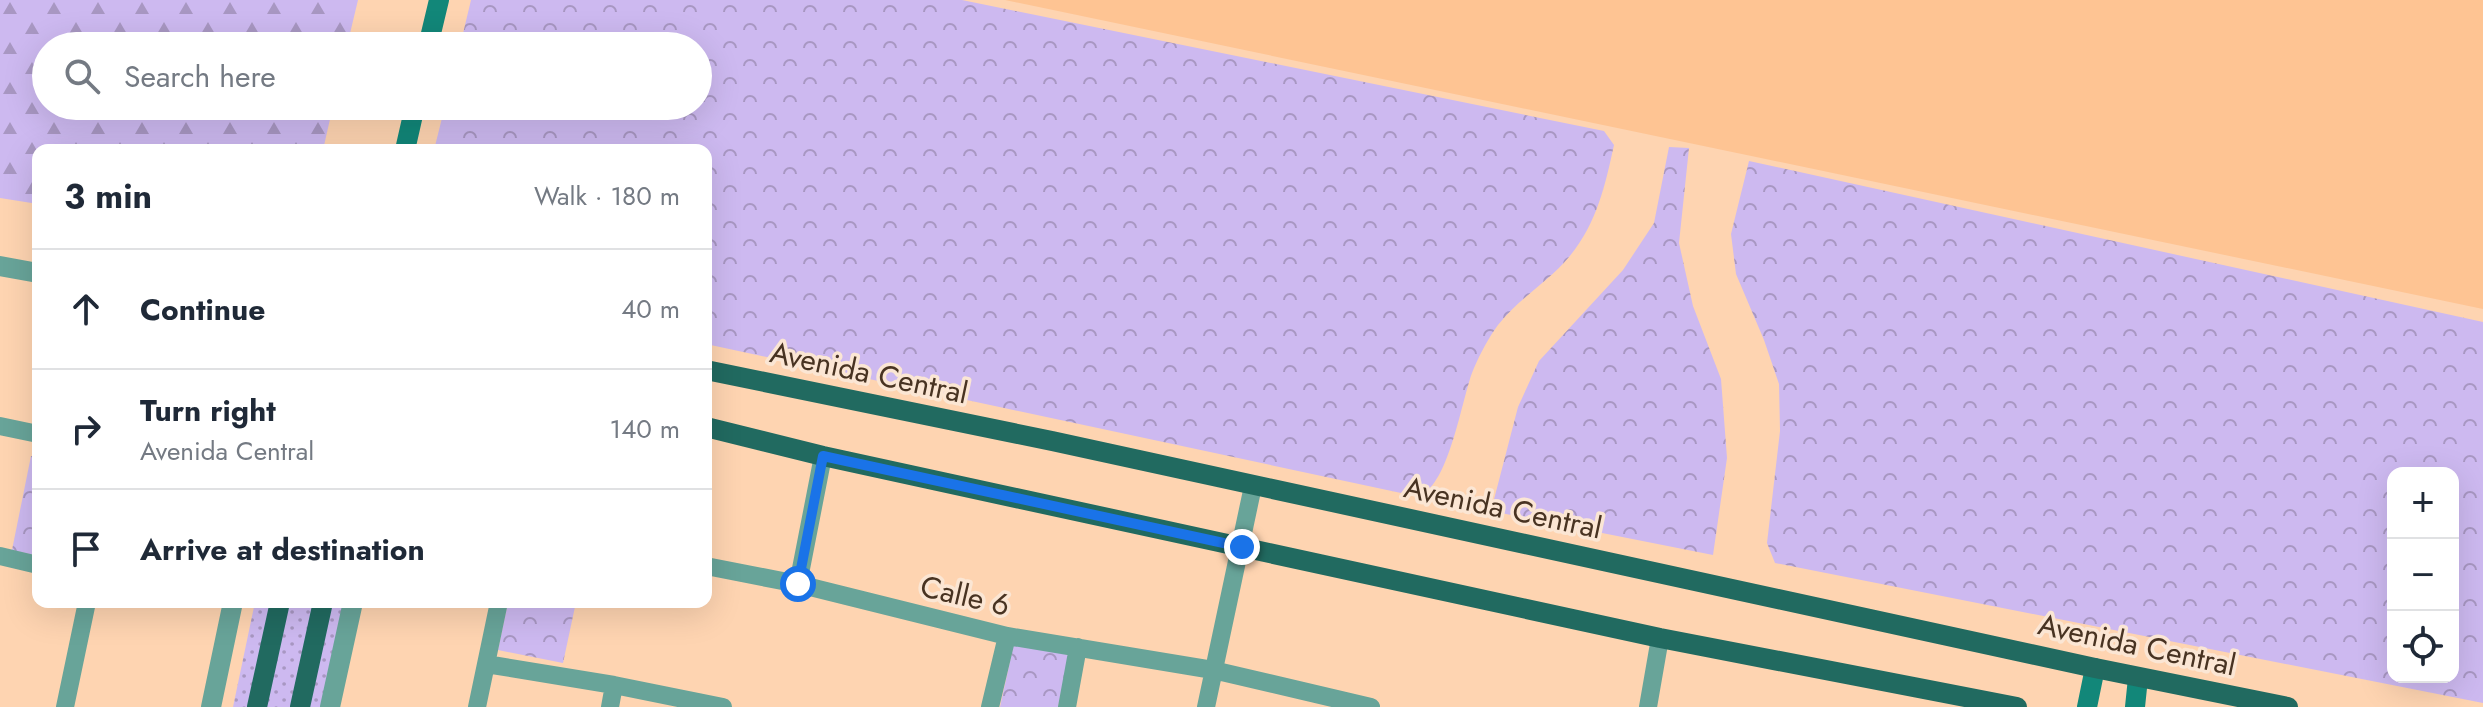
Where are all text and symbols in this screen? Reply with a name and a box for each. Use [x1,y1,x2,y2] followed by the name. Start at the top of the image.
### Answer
[32,32,712,120] search box
[60,54,104,98] icon: search
[124,55,276,98] text: Search here
[64,172,152,221] text: 3 min
[534,177,680,215] text: Walk · 180 m
[64,287,108,331] icon: ahead
[140,288,266,331] text: Continue
[621,290,680,328] text: 40 m
[766,331,972,414] street label: Avenida Central
[140,389,276,432] text: Turn right
[64,407,108,451] icon: right
[609,410,680,448] text: 140 m
[140,432,314,470] text: Avenida Central
[1400,466,1606,549] street label: Avenida Central
[2387,467,2459,683] map controls
[2387,467,2459,539] button: +
[64,527,108,571] icon: arrive
[140,528,425,571] text: Arrive at destination
[1224,529,1260,565] route end
[2387,539,2459,611] button: −
[916,564,1014,627] street label: Calle 6
[780,566,816,602] route start
[2034,603,2240,686] street label: Avenida Central
[2387,611,2459,683] button: locate

